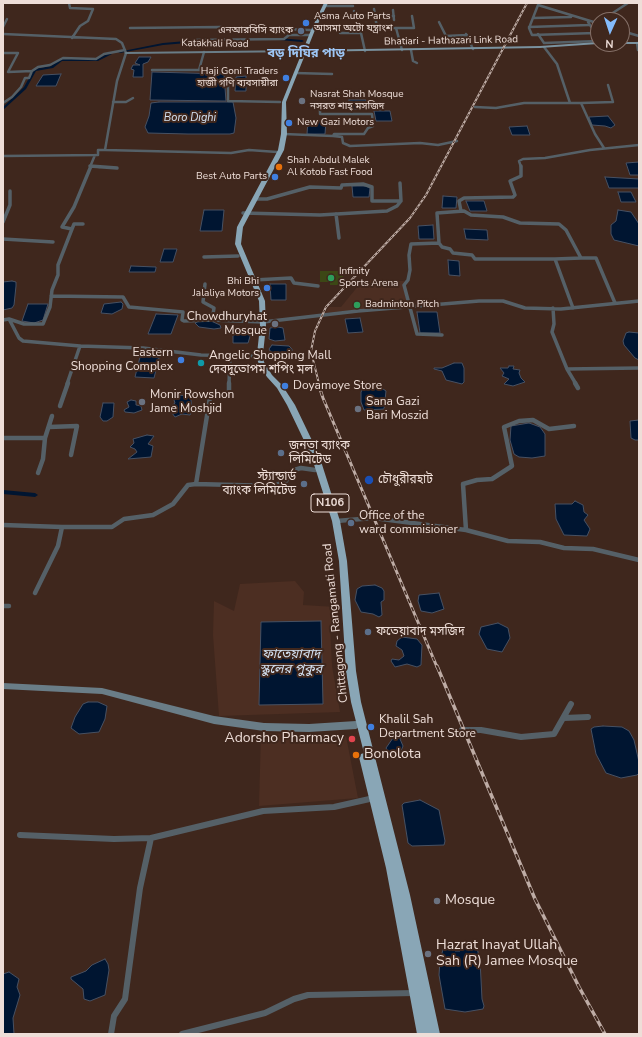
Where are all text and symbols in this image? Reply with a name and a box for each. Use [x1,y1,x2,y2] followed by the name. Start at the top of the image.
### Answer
[314,11,393,34] place label: Asma Auto Parts আসমা অটো যন্ত্রাংশ
[590,12,630,52] north arrow
[301,18,311,28] marker: Asma Auto Parts আসমা অটো যন্ত্রাংশ
[218,25,293,37] place label: এনআরবিসি ব্যাংক
[296,26,306,36] marker: এনআরবিসি ব্যাংক
[384,34,518,48] street label: Bhatiari - Hathazari Link Road
[605,36,614,51] text: N
[181,37,249,51] street label: Katakhali Road
[267,46,345,62] district label: বড় দিঘির পাড়
[197,66,278,90] place label: Haji Goni Traders হাজী গণি ব্যবসায়ীরা
[281,73,291,83] marker: Haji Goni Traders হাজী গণি ব্যবসায়ীরা
[310,89,403,112] place label: Nasrat Shah Mosque নসরত শাহ্‌ মসজিদ
[297,96,307,106] marker: Nasrat Shah Mosque নসরত শাহ্‌ মসজিদ
[164,111,216,125] water label: Boro Dighi
[297,117,374,129] place label: New Gazi Motors
[284,118,294,128] marker: New Gazi Motors
[287,155,373,178] place label: Shah Abdul Malek Al Kotob Fast Food
[274,162,284,172] marker: Shah Abdul Malek Al Kotob Fast Food
[196,171,267,183] place label: Best Auto Parts
[270,172,280,182] marker: Best Auto Parts
[339,266,398,290] place label: Infinity Sports Arena
[326,273,336,283] marker: Infinity Sports Arena
[193,276,259,300] place label: Bhi Bhi Jalaliya Motors
[262,283,272,293] marker: Bhi Bhi Jalaliya Motors
[365,299,439,311] place label: Badminton Pitch
[352,300,362,310] marker: Badminton Pitch
[187,310,267,338] place label: Chowdhuryhat Mosque
[270,319,280,329] marker: Chowdhuryhat Mosque
[71,346,173,374] place label: Eastern Shopping Complex
[209,349,331,377] place label: Angelic Shopping Mall দেবদূতোপম শপিং মল
[176,355,186,365] marker: Eastern Shopping Complex
[196,358,206,368] marker: Angelic Shopping Mall দেবদূতোপম শপিং মল
[293,379,382,393] place label: Doyamoye Store
[280,381,290,391] marker: Doyamoye Store
[150,388,234,416] place label: Monir Rowshon Jame Moshjid
[366,395,429,423] place label: Sana Gazi Bari Moszid
[137,397,147,407] marker: Monir Rowshon Jame Moshjid
[353,404,363,414] marker: Sana Gazi Bari Moszid
[289,439,350,467] place label: জনতা ব্যাংক লিমিটেড
[276,448,286,458] marker: জনতা ব্যাংক লিমিটেড
[222,470,296,498] place label: স্ট্যান্ডার্ড ব্যাংক লিমিটেড
[378,473,433,487] place label: চৌধুরীরহাট
[363,474,375,486] marker: চৌধুরীরহাট
[299,479,309,489] marker: স্ট্যান্ডার্ড ব্যাংক লিমিটেড
[311,494,349,512] road number: N106
[359,509,458,537] place label: Office of the ward commisioner
[346,518,356,528] marker: Office of the ward commisioner
[320,543,352,703] street label: Chittagong - Rangamati Road
[376,625,465,639] place label: ফতেয়াবাদ মসজিদ
[363,627,373,637] marker: ফতেয়াবাদ মসজিদ
[260,647,322,678] water label: ফাতেয়াবাদ স্কুলের পুকুর
[379,713,476,741] place label: Khalil Sah Department Store
[366,722,376,732] marker: Khalil Sah Department Store
[225,731,344,747] place label: Adorsho Pharmacy
[347,734,357,744] marker: Adorsho Pharmacy
[364,747,421,763] place label: Bonolota
[351,750,361,760] marker: Bonolota
[445,893,495,909] place label: Mosque
[432,896,442,906] marker: Mosque
[436,938,578,970] place label: Hazrat Inayat Ullah Sah (R) Jamee Mosque
[423,949,433,959] marker: Hazrat Inayat Ullah Sah (R) Jamee Mosque

